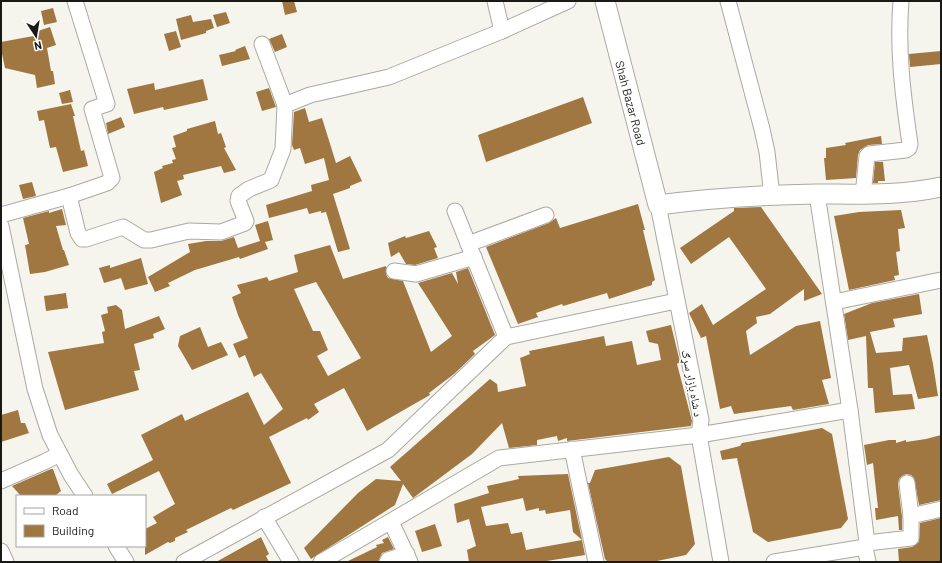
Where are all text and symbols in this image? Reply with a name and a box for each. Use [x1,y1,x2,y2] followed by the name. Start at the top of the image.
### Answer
[16,16,56,56] north arrow
[33,39,43,53] text: N
[613,59,649,147] street label: Shah Bazar Road
[678,348,706,418] street label: د شاه بازار سړګ
[16,495,146,547] legend
[52,503,79,517] text: Road
[52,523,94,537] text: Building

